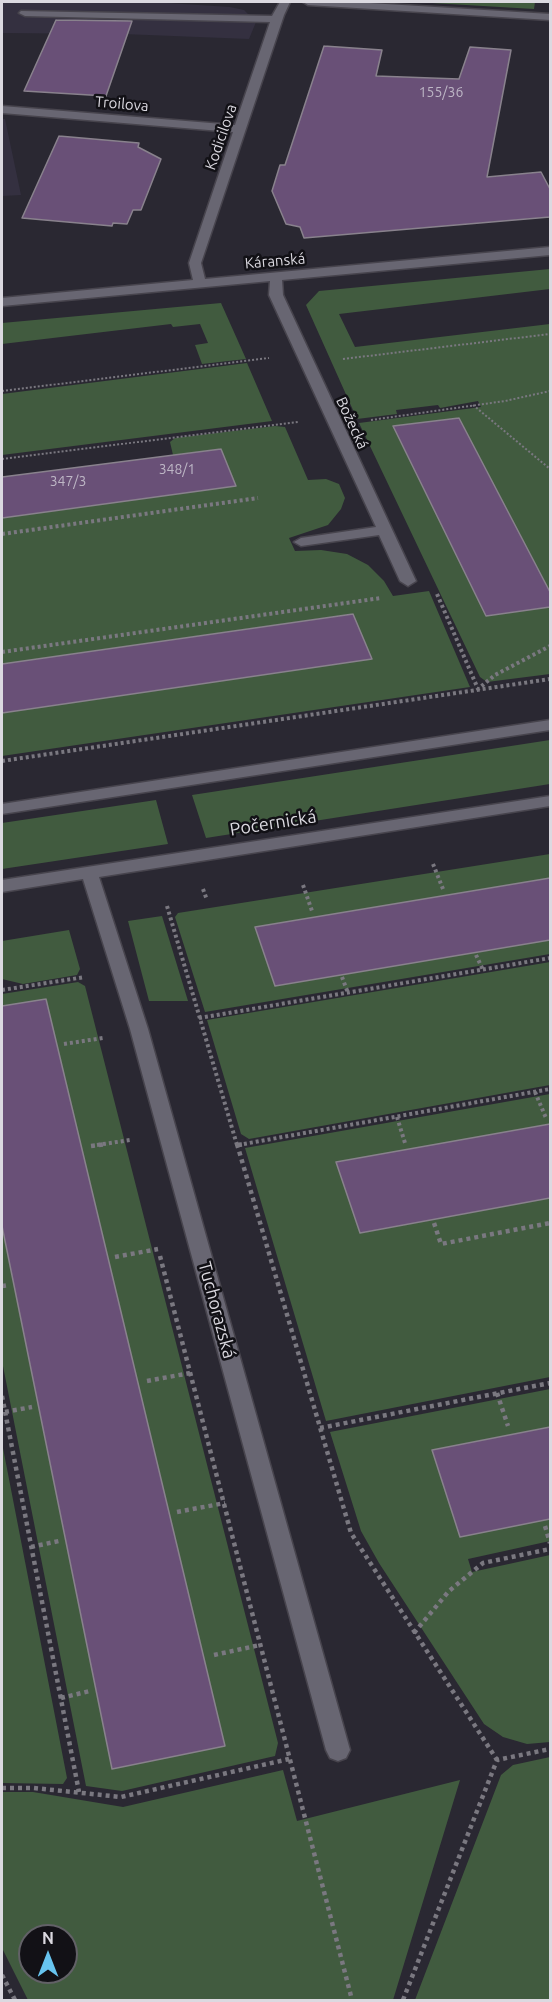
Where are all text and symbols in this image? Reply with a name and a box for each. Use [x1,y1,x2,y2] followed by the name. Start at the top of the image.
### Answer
[419,84,463,100] house number: 155/36
[95,93,149,115] street label: Troilova
[201,102,241,172] street label: Kodicilova
[244,249,306,273] street label: Káranská
[332,394,372,452] street label: Božecká
[159,461,195,477] house number: 348/1
[50,473,86,489] house number: 347/3
[228,805,318,841] street label: Počernická
[194,1259,240,1361] street label: Tuchorazská
[18,1924,78,1984] north arrow
[42,1929,54,1947] text: N

